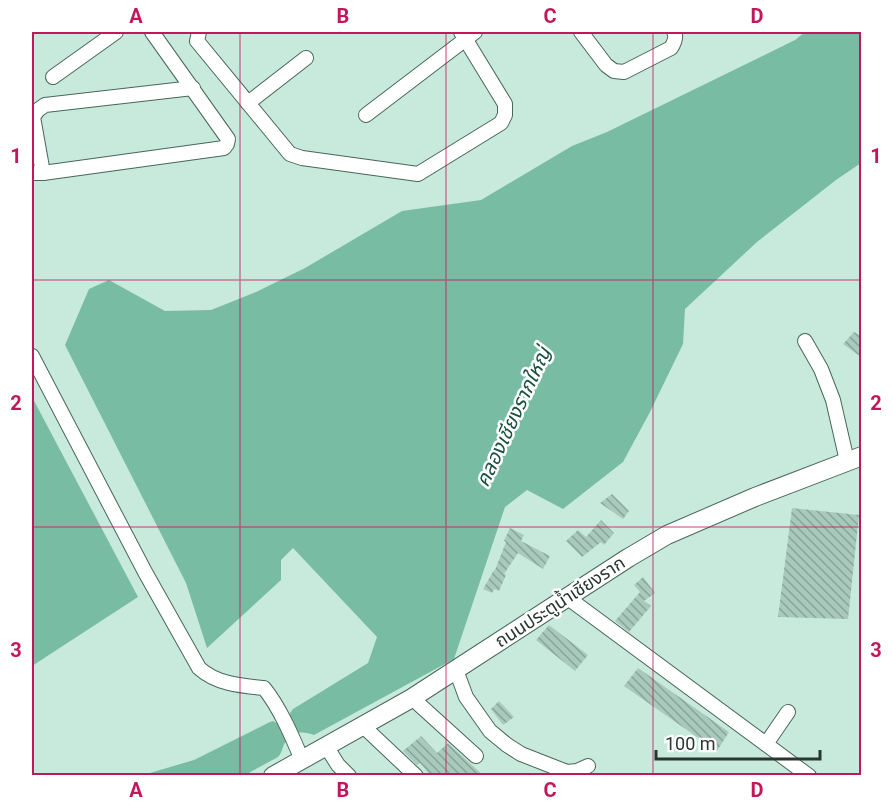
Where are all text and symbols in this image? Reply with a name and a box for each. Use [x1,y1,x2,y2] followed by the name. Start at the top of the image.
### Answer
[129,4,143,28] text: A
[337,4,349,28] text: B
[543,4,557,28] text: C
[751,4,764,28] text: D
[10,144,22,168] text: 1
[870,144,882,168] text: 1
[470,341,557,490] water label: คลองเชียงรากใหญ่
[10,391,22,415] text: 2
[870,391,882,415] text: 2
[490,550,630,653] street label: ถนนประตูน้ำเชียงราก
[10,638,22,662] text: 3
[870,638,882,662] text: 3
[656,723,820,761] scale bar
[665,733,716,754] text: 100 m
[129,778,143,802] text: A
[337,778,349,802] text: B
[543,778,557,802] text: C
[751,778,764,802] text: D

